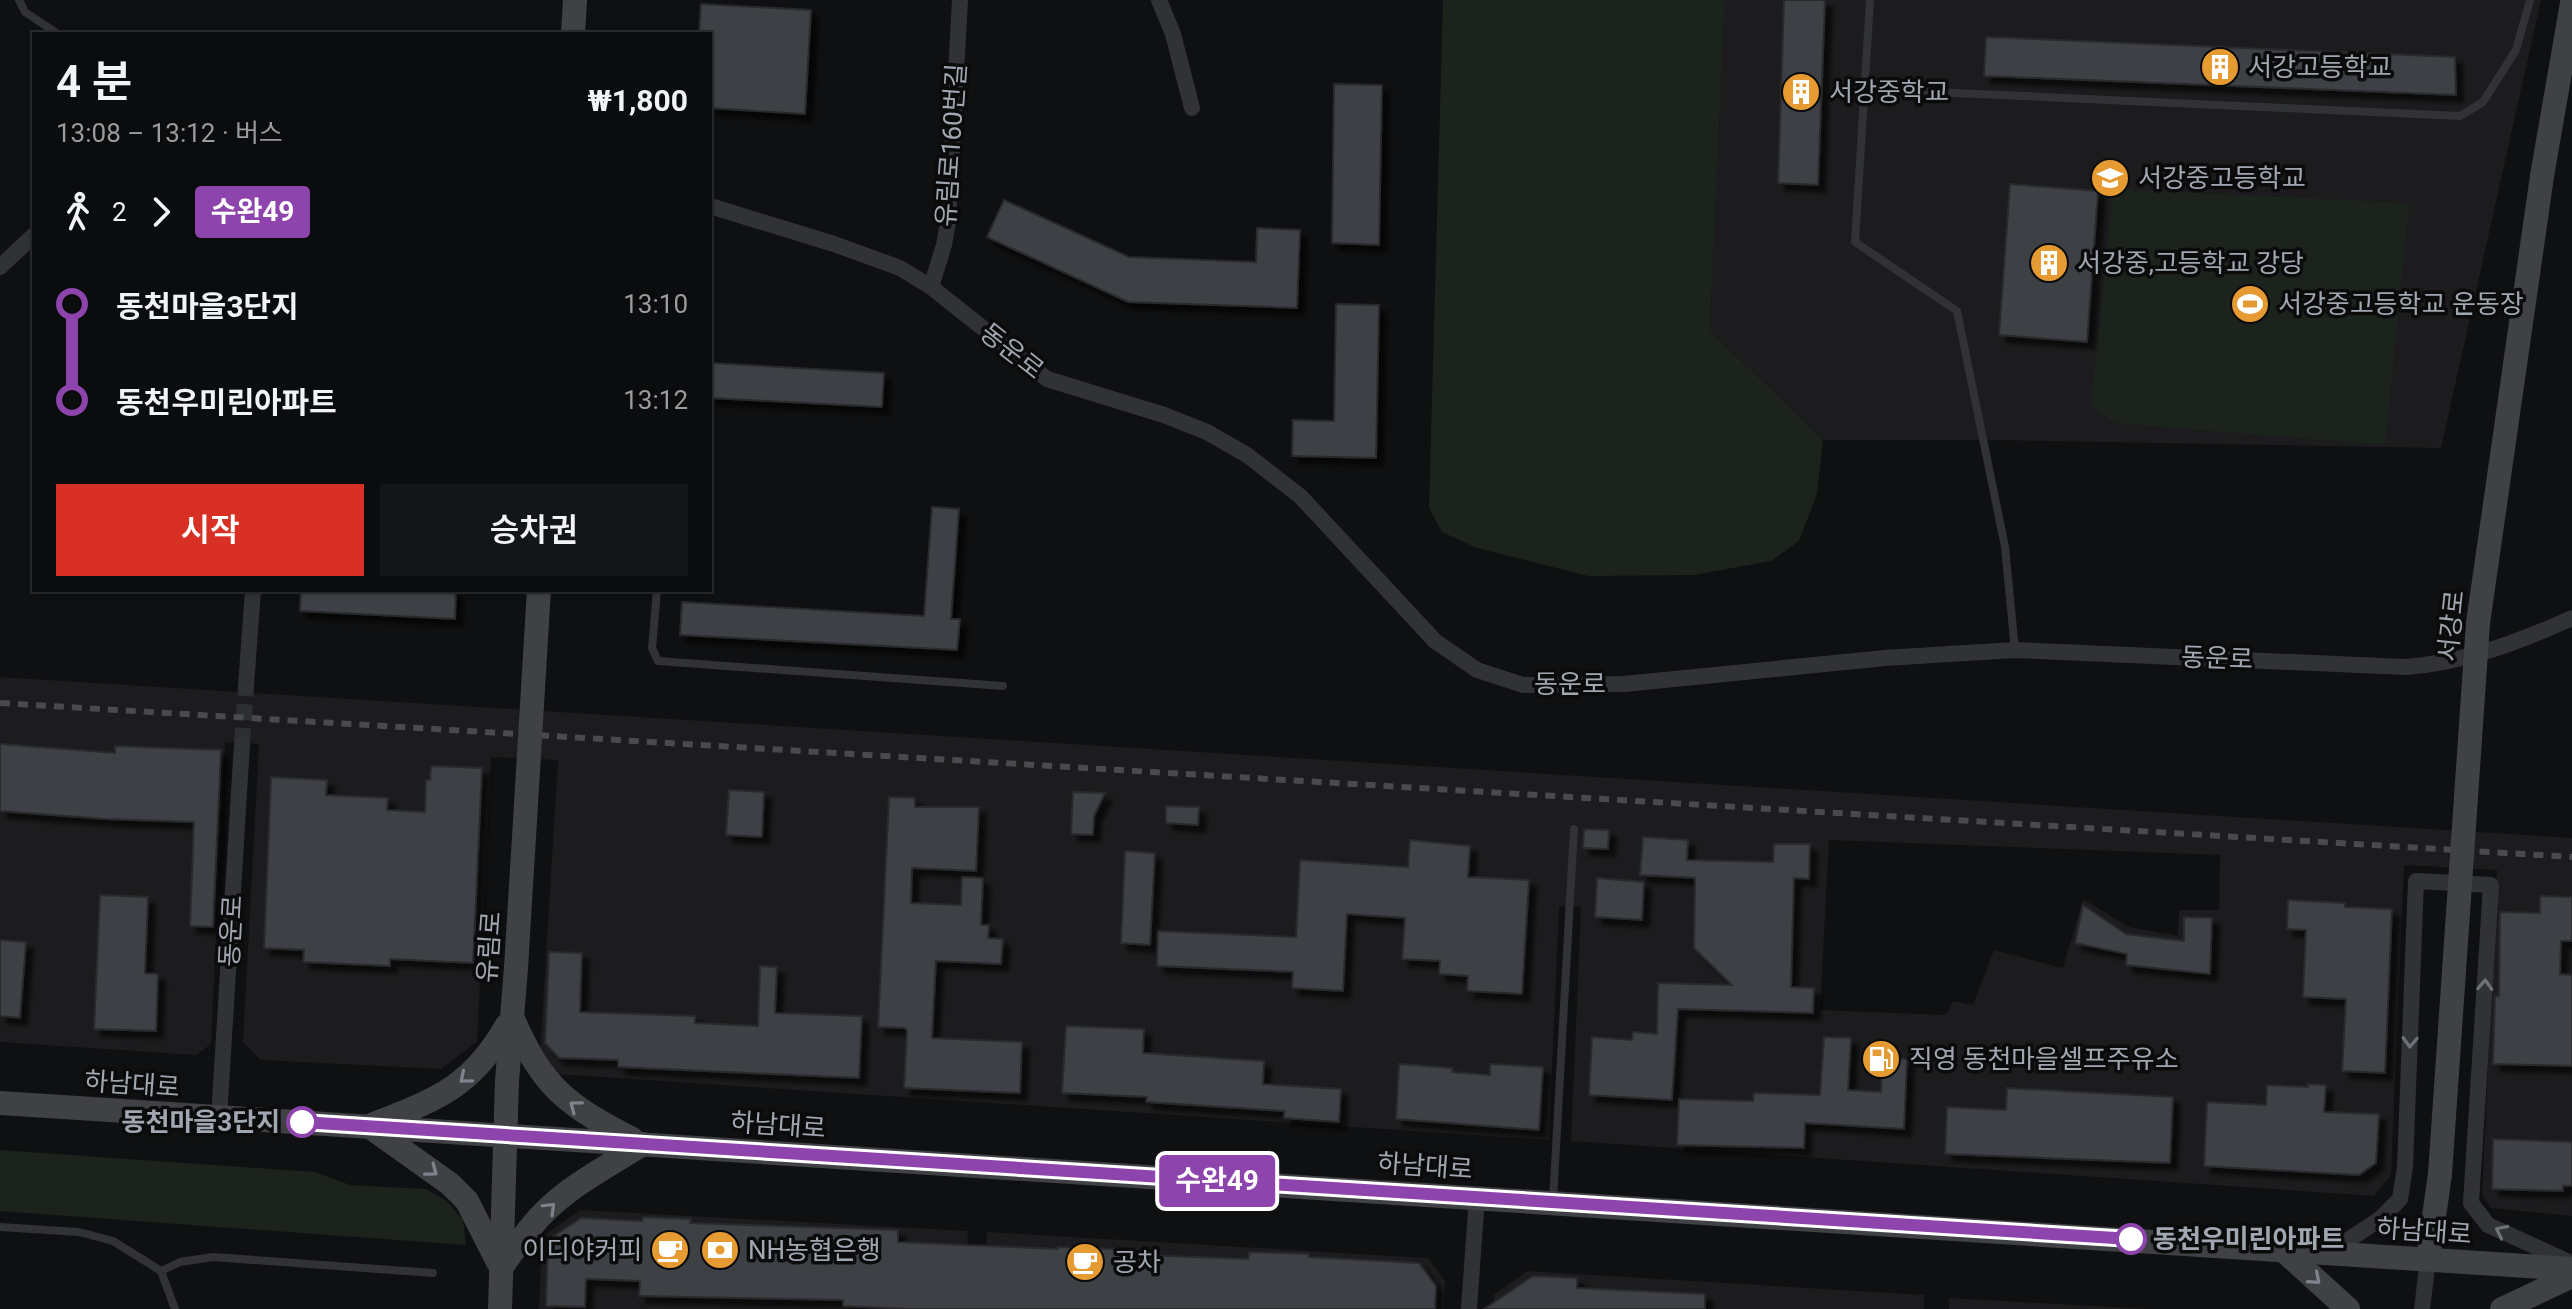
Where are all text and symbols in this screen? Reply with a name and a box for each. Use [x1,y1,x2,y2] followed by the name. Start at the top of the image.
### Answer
[2199,46,2241,88] building icon: 서강고등학교
[2248,52,2392,82] place label: 서강고등학교
[56,56,133,108] text: 4 분
[930,62,972,228] street label: 유림로160번길
[1780,71,1822,113] building icon: 서강중학교
[1829,77,1949,107] place label: 서강중학교
[587,83,688,118] text: ₩1,800
[56,118,283,148] text: 13:08 – 13:12 · 버스
[2089,157,2131,199] school or university icon: 서강중고등학교
[2138,163,2305,193] place label: 서강중고등학교
[56,190,100,234] icon: walk
[139,190,183,234] icon: forward
[211,195,294,228] text: 수완49
[112,197,127,227] text: 2
[2028,242,2070,284] building icon: 서강중,고등학교 강당
[2077,248,2304,278] place label: 서강중,고등학교 강당
[2229,283,2271,325] sports icon: 서강중고등학교 운동장
[116,289,299,324] text: 동천마을3단지
[623,289,688,319] text: 13:10
[2278,289,2524,319] place label: 서강중고등학교 운동장
[974,317,1050,385] street label: 동운로
[116,385,337,420] text: 동천우미린아파트
[623,385,688,415] text: 13:12
[56,484,364,576] button: 시작
[380,484,688,576] button: 승차권
[2432,589,2470,663] street label: 서강로
[2181,642,2253,674] street label: 동운로
[1534,669,1606,699] street label: 동운로
[214,894,248,968] street label: 동운로
[472,910,506,984] street label: 유림로
[2476,978,2493,991] one-way arrow
[2401,1036,2418,1049] one-way arrow
[1860,1038,1902,1080] fuel station icon: 직영 동천마을셀프주유소
[1909,1044,2179,1074] place label: 직영 동천마을셀프주유소
[83,1066,181,1102] street label: 하남대로
[460,1068,474,1083] one-way arrow
[569,1102,584,1116] one-way arrow
[122,1107,280,1137] place label: 동천마을3단지
[287,1107,317,1137] marker: 동천마을3단지
[729,1107,827,1143] street label: 하남대로
[1376,1148,1474,1184] street label: 하남대로
[1161,1155,1273,1207] line badge: 수완49
[423,1161,438,1175] one-way arrow
[1175,1164,1259,1197] text: 수완49
[541,1202,555,1217] one-way arrow
[2375,1213,2473,1249] street label: 하남대로
[2116,1224,2146,1254] marker: 동천우미린아파트
[2153,1224,2344,1254] place label: 동천우미린아파트
[2495,1225,2510,1241] one-way arrow
[649,1229,691,1271] cafe icon: 이디야커피
[699,1229,741,1271] bank icon: NH농협은행
[522,1235,642,1265] place label: 이디야커피
[748,1235,881,1265] place label: NH농협은행
[1064,1241,1106,1283] cafe icon: 공차
[1113,1247,1161,1277] place label: 공차
[2306,1269,2321,1283] one-way arrow

